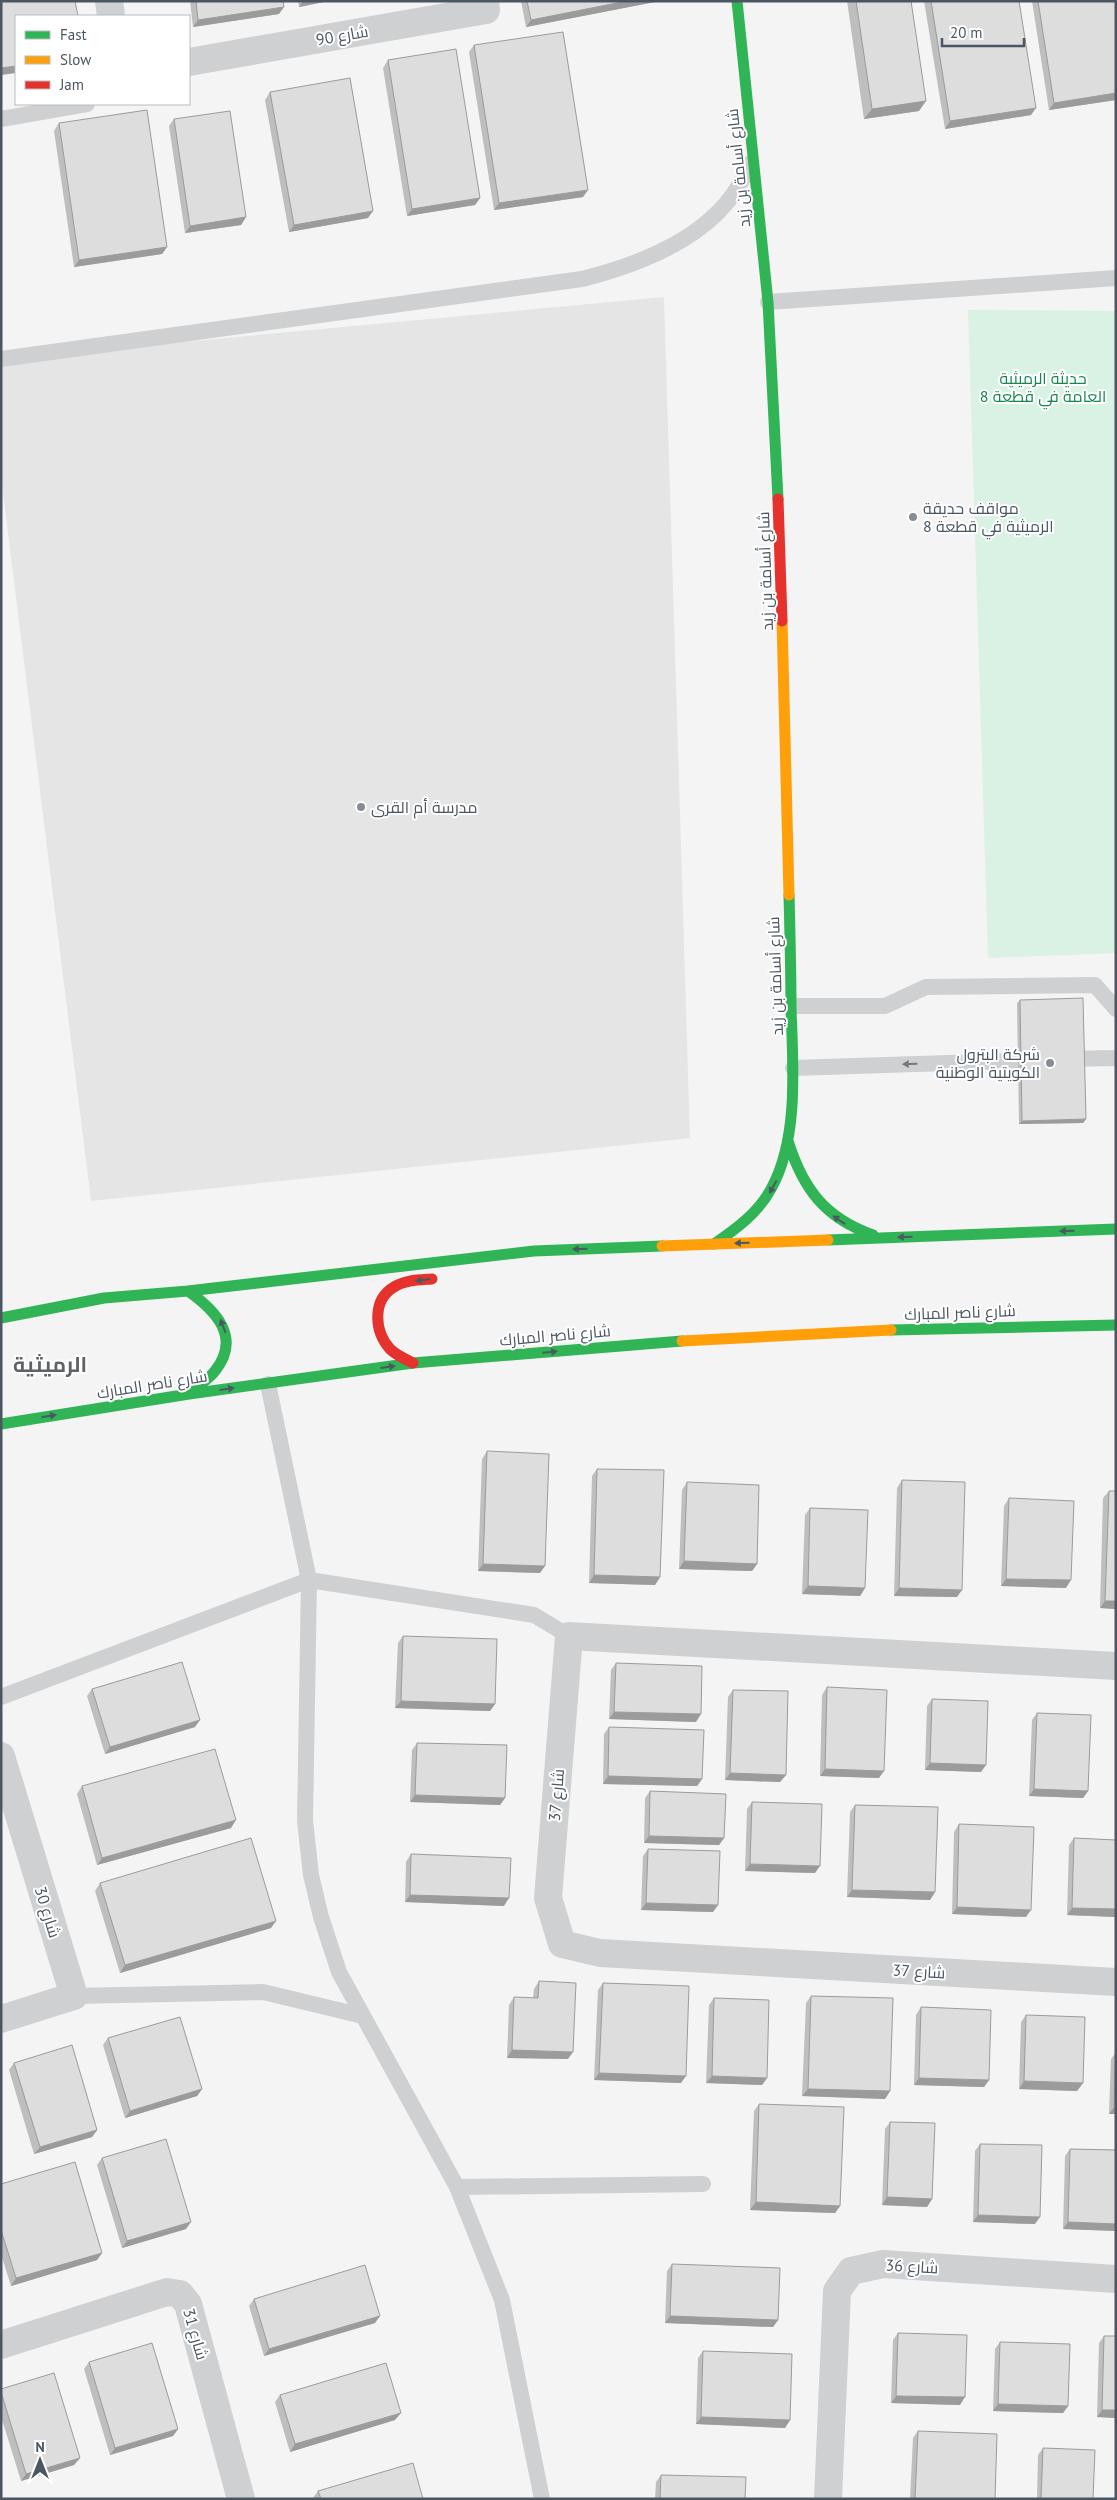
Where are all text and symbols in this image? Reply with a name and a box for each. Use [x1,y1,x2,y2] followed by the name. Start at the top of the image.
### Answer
[15,15,190,105] legend
[942,15,1024,47] scale bar
[314,21,370,51] street label: شارع 90
[950,23,983,42] text: 20 m
[60,25,87,44] text: Fast
[60,50,91,69] text: Slow
[59,75,84,94] text: Jam
[722,107,756,228] street label: شارع أسامة بن زيد
[980,368,1106,410] park label: حديثة الرميثية العامة في قطعة 8
[923,498,1053,540] place label: مواقف حديقة الرميثية في قطعة 8
[753,511,779,631] street label: شارع أسامة بن زيد
[907,511,919,523] marker: مواقف حديقة الرميثية في قطعة 8
[371,797,477,819] place label: مدرسة أم القرى
[355,801,367,813] marker: مدرسة أم القرى
[763,916,789,1036] street label: شارع أسامة بن زيد
[936,1044,1040,1082] place label: شركة البترول الكويتية الوطنية
[1044,1057,1056,1069] marker: شركة البترول الكويتية الوطنية
[901,1061,917,1069] one-way arrow
[768,1180,777,1194] one-way arrow
[833,1215,846,1224] one-way arrow
[1059,1227,1075,1235] one-way arrow
[896,1233,912,1241] one-way arrow
[734,1239,750,1247] one-way arrow
[572,1246,588,1254] one-way arrow
[414,1276,430,1284] one-way arrow
[904,1300,1016,1326] street label: شارع ناصر المبارك
[219,1318,226,1333] one-way arrow
[499,1320,612,1352] street label: شارع ناصر المبارك
[542,1348,558,1356] one-way arrow
[13,1351,87,1378] district label: الرميثية
[381,1362,397,1370] one-way arrow
[95,1365,209,1405] street label: شارع ناصر المبارك
[220,1385,236,1393] one-way arrow
[42,1412,58,1420] one-way arrow
[544,1768,570,1822] street label: شارع 37
[29,1884,65,1941] street label: شارع 30
[892,1960,946,1984] street label: شارع 37
[885,2255,939,2279] street label: شارع 36
[177,2306,213,2363] street label: شارع 31
[15,2435,65,2485] north arrow
[35,2438,45,2456] text: N

